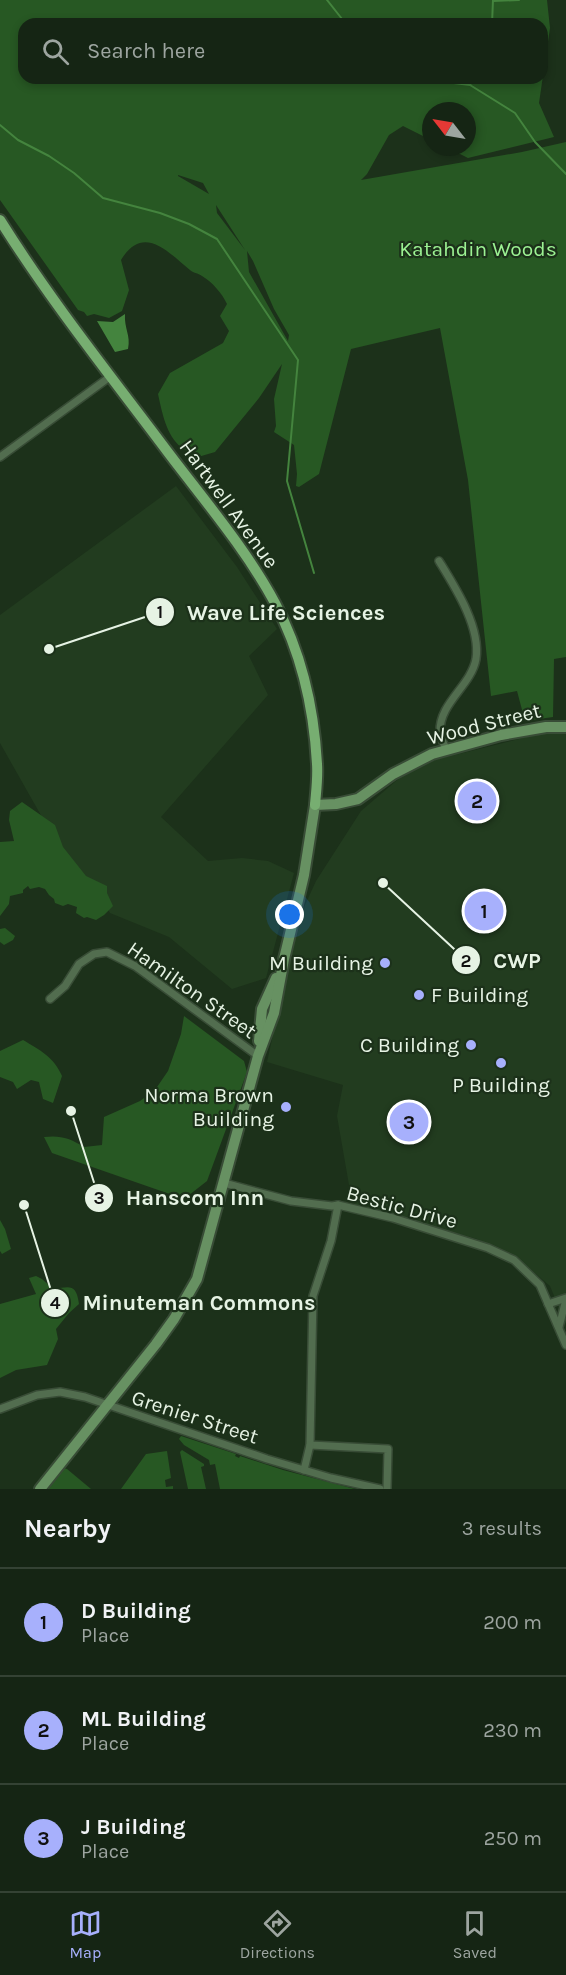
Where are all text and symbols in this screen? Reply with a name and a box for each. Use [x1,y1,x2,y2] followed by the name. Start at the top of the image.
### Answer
[18,18,548,84] search box
[39,35,72,68] icon: search
[87,38,205,64] text: Search here
[422,102,476,156] north arrow
[399,237,557,261] park label: Katahdin Woods
[174,435,284,573] street label: Hartwell Avenue
[145,592,397,632] callout: Wave Life Sciences
[187,600,385,626] text: Wave Life Sciences
[157,601,163,623] text: 1
[425,698,543,750] street label: Wood Street
[458,778,496,824] pin: 2
[464,888,504,934] pin: 1
[275,900,304,929] your location
[123,937,261,1043] street label: Hamilton Street
[451,940,553,980] callout: CWP
[493,948,541,974] text: CWP
[461,950,471,972] text: 2
[269,951,373,975] place label: M Building
[378,956,392,970] marker: M Building
[431,983,528,1007] place label: F Building
[412,988,426,1002] marker: F Building
[360,1033,459,1057] place label: C Building
[464,1038,478,1052] marker: C Building
[494,1056,508,1070] marker: P Building
[452,1073,550,1097] place label: P Building
[144,1083,274,1131] place label: Norma Brown Building
[279,1100,293,1114] marker: Norma Brown Building
[390,1100,428,1144] pin: 3
[84,1178,276,1218] callout: Hanscom Inn
[344,1181,460,1233] street label: Bestic Drive
[126,1185,264,1211] text: Hanscom Inn
[93,1187,105,1209] text: 3
[40,1283,327,1323] callout: Minuteman Commons
[82,1290,316,1316] text: Minuteman Commons
[50,1292,61,1314] text: 4
[129,1385,261,1449] street label: Grenier Street
[24,1513,111,1544] text: Nearby
[462,1517,542,1540] text: 3 results
[81,1598,191,1624] text: D Building
[40,1611,47,1634] text: 1
[483,1611,542,1634] text: 200 m
[81,1624,129,1647] text: Place
[81,1706,206,1732] text: ML Building
[37,1719,50,1742] text: 2
[483,1719,542,1742] text: 230 m
[81,1732,129,1755] text: Place
[81,1814,186,1840] text: J Building
[37,1827,50,1850] text: 3
[484,1827,542,1850] text: 250 m
[81,1840,129,1863] text: Place
[69,1907,102,1962] tab: Map
[240,1907,315,1962] tab: Directions
[453,1907,497,1962] tab: Saved

